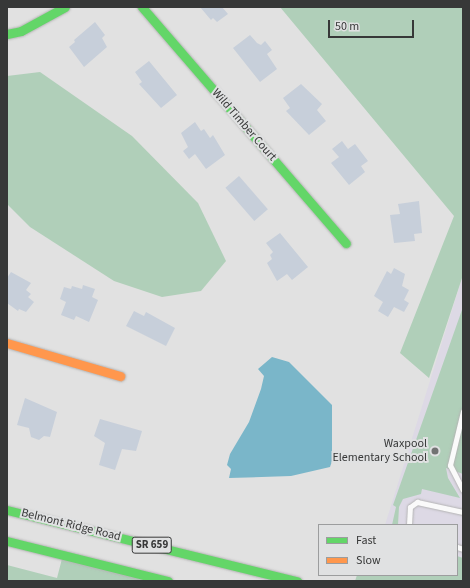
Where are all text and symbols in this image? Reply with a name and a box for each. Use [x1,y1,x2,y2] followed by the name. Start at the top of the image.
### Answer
[330,12,416,38] scale bar
[335,18,359,35] text: 50 m
[209,86,279,164] street label: Wild Timber Court
[332,437,427,465] place label: Waxpool Elementary School
[430,446,440,456] marker: Waxpool Elementary School
[20,506,122,544] street label: Belmont Ridge Road
[318,524,458,576] legend
[356,532,376,549] text: Fast
[131,536,173,554] road number: SR 659
[356,552,381,569] text: Slow

